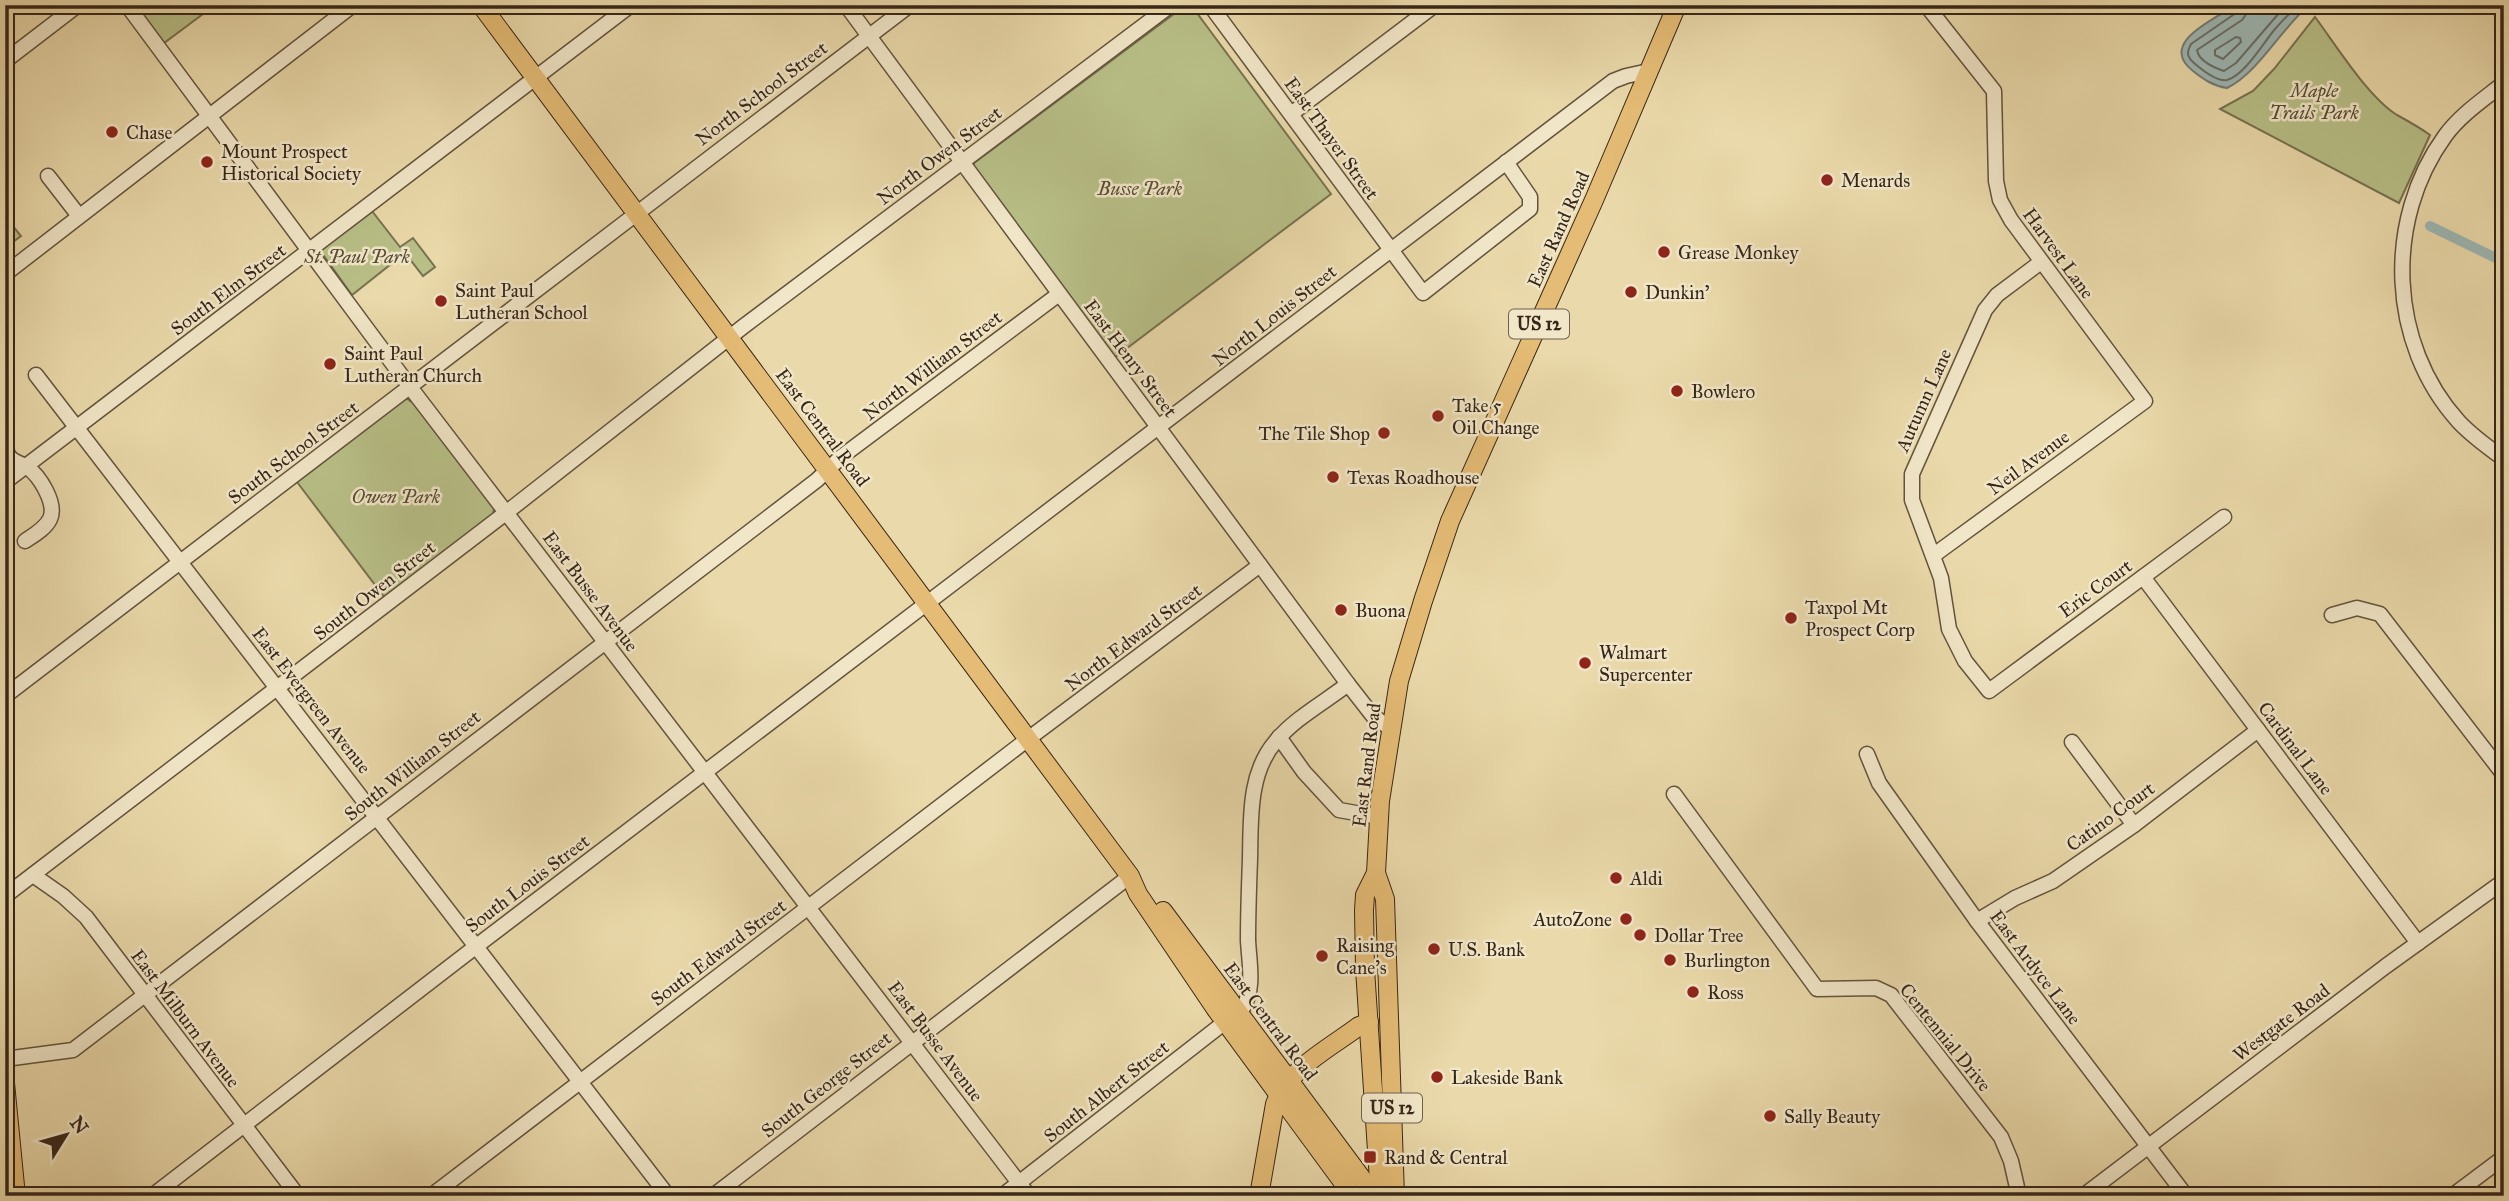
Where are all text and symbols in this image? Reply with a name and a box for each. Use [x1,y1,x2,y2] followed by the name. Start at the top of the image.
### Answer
[691,36,832,150] street label: North School Street
[1279,73,1384,204] street label: East Thayer Street
[2269,79,2359,124] park label: Maple Trails Park
[872,101,1006,210] street label: North Owen Street
[126,121,172,144] place label: Chase
[104,124,120,140] marker: Chase
[221,140,362,185] place label: Mount Prospect Historical Society
[199,154,215,170] marker: Mount Prospect Historical Society
[1522,167,1595,291] street label: East Rand Road
[1841,169,1910,192] place label: Menards
[1819,172,1835,188] marker: Menards
[1097,177,1183,200] park label: Busse Park
[2018,203,2099,303] street label: Harvest Lane
[166,238,291,340] street label: South Elm Street
[1678,241,1800,264] place label: Grease Monkey
[1656,244,1672,260] marker: Grease Monkey
[303,245,410,268] park label: St. Paul Park
[1208,260,1341,371] street label: North Louis Street
[455,279,589,324] place label: Saint Paul Lutheran School
[1645,281,1710,304] place label: Dunkin'
[1623,284,1639,300] marker: Dunkin'
[433,293,449,309] marker: Saint Paul Lutheran School
[1079,295,1182,422] street label: East Henry Street
[858,306,1007,425] street label: North William Street
[1509,310,1569,338] road number: US 12
[344,342,482,387] place label: Saint Paul Lutheran Church
[1890,345,1956,456] street label: Autumn Lane
[322,356,338,372] marker: Saint Paul Lutheran Church
[771,364,875,491] street label: East Central Road
[1691,380,1756,403] place label: Bowlero
[1669,383,1685,399] marker: Bowlero
[1452,394,1540,440] place label: Take 5 Oil Change
[224,396,363,509] street label: South School Street
[1430,408,1446,424] marker: Take 5 Oil Change
[1258,422,1370,445] place label: The Tile Shop
[1376,425,1392,441] marker: The Tile Shop
[1983,425,2074,500] street label: Neil Avenue
[1347,466,1480,489] place label: Texas Roadhouse
[1325,469,1341,485] marker: Texas Roadhouse
[352,485,441,508] park label: Owen Park
[538,526,643,656] street label: East Busse Avenue
[309,535,440,645] street label: South Owen Street
[2054,554,2137,623] street label: Eric Court
[1060,578,1206,696] street label: North Edward Street
[1805,596,1915,641] place label: Taxpol Mt Prospect Corp
[1355,599,1407,622] place label: Buona
[1333,602,1349,618] marker: Buona
[1783,610,1799,626] marker: Taxpol Mt Prospect Corp
[246,622,376,779] street label: East Evergreen Avenue
[1599,641,1693,686] place label: Walmart Supercenter
[1577,655,1593,671] marker: Walmart Supercenter
[2253,697,2338,799] street label: Cardinal Lane
[1347,701,1386,829] street label: East Rand Road
[340,705,485,826] street label: South William Street
[2062,776,2159,856] street label: Catino Court
[461,829,594,938] street label: South Louis Street
[1629,867,1663,890] place label: Aldi
[1608,870,1624,886] marker: Aldi
[646,894,791,1011] street label: South Edward Street
[1985,905,2086,1029] street label: East Ardyce Lane
[1532,908,1612,931] place label: AutoZone
[1618,911,1634,927] marker: AutoZone
[1654,924,1744,947] place label: Dollar Tree
[1632,927,1648,943] marker: Dollar Tree
[1336,934,1394,979] place label: Raising Cane's
[1448,938,1525,961] place label: U.S. Bank
[1426,941,1442,957] marker: U.S. Bank
[126,945,245,1092] street label: East Milburn Avenue
[1314,948,1330,964] marker: Raising Cane's
[1684,949,1770,973] place label: Burlington
[1662,952,1678,968] marker: Burlington
[1219,958,1323,1085] street label: East Central Road
[883,976,988,1106] street label: East Busse Avenue
[2228,978,2335,1067] street label: Westgate Road
[1895,979,1996,1096] street label: Centennial Drive
[1707,981,1744,1004] place label: Ross
[1685,984,1701,1000] marker: Ross
[757,1026,897,1143] street label: South George Street
[1039,1035,1174,1147] street label: South Albert Street
[1451,1066,1563,1089] place label: Lakeside Bank
[1429,1069,1445,1085] marker: Lakeside Bank
[1362,1093,1422,1122] road number: US 12
[32,1100,102,1170] north arrow
[1784,1105,1881,1128] place label: Sally Beauty
[1762,1108,1778,1124] marker: Sally Beauty
[65,1112,93,1138] text: N
[1384,1146,1508,1169] place label: Rand & Central
[1362,1149,1378,1165] marker: Rand & Central

